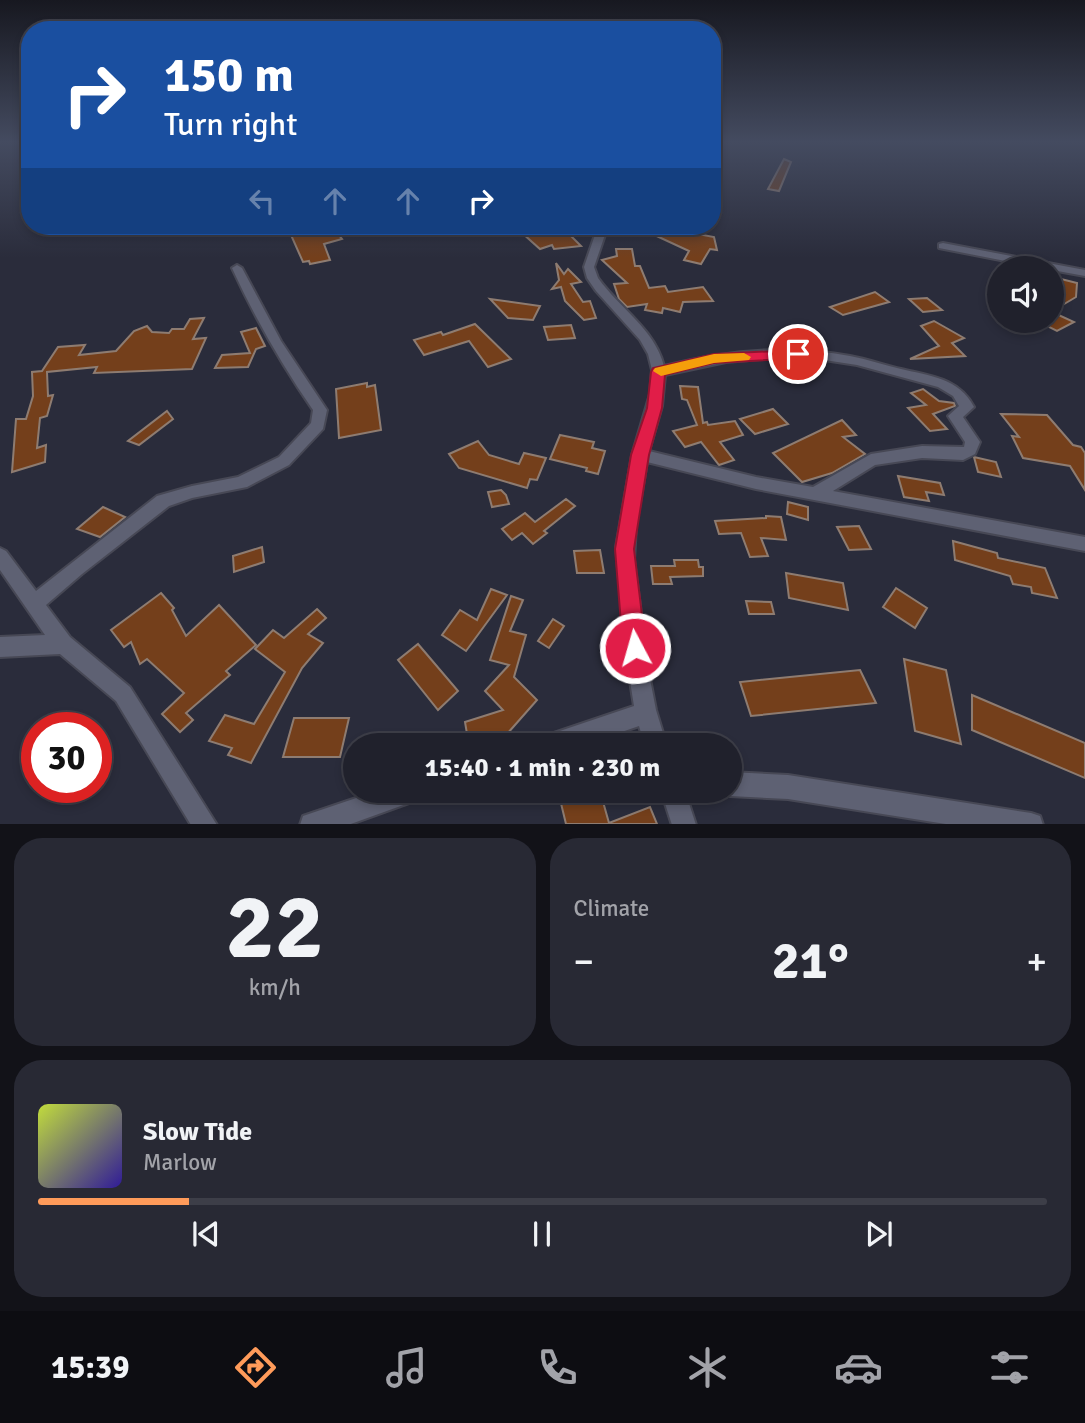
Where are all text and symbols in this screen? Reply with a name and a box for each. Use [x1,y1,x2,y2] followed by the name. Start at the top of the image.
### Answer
[164,45,294,105] text: 150 m
[49,49,140,140] icon: right
[164,105,297,144] text: Turn right
[243,182,281,220] icon: left
[316,182,354,220] icon: ahead
[389,182,427,220] icon: ahead
[462,182,500,220] icon: right
[987,256,1064,333] map controls
[987,256,1064,333] button: sound
[768,324,828,384] pin
[779,335,817,373] icon: arrive
[598,611,672,685] position arrow
[21,712,112,803] speed limit sign: 30
[425,752,660,784] text: 15:40 · 1 min · 230 m
[226,871,324,984] text: 22
[574,894,649,923] text: Climate
[772,929,849,993] text: 21°
[574,938,594,985] text: −
[1026,938,1047,985] text: +
[249,973,301,1002] text: km/h
[143,1116,252,1148] text: Slow Tide
[143,1148,217,1177] text: Marlow
[187,1215,225,1253] icon: previous
[523,1215,561,1253] icon: pause
[860,1215,898,1253] icon: next
[231,1343,280,1392] icon: directions
[382,1343,431,1392] icon: music
[533,1343,582,1392] icon: phone
[683,1343,732,1392] icon: climate
[834,1343,883,1392] icon: car
[985,1343,1034,1392] icon: filters
[51,1348,129,1387] text: 15:39

